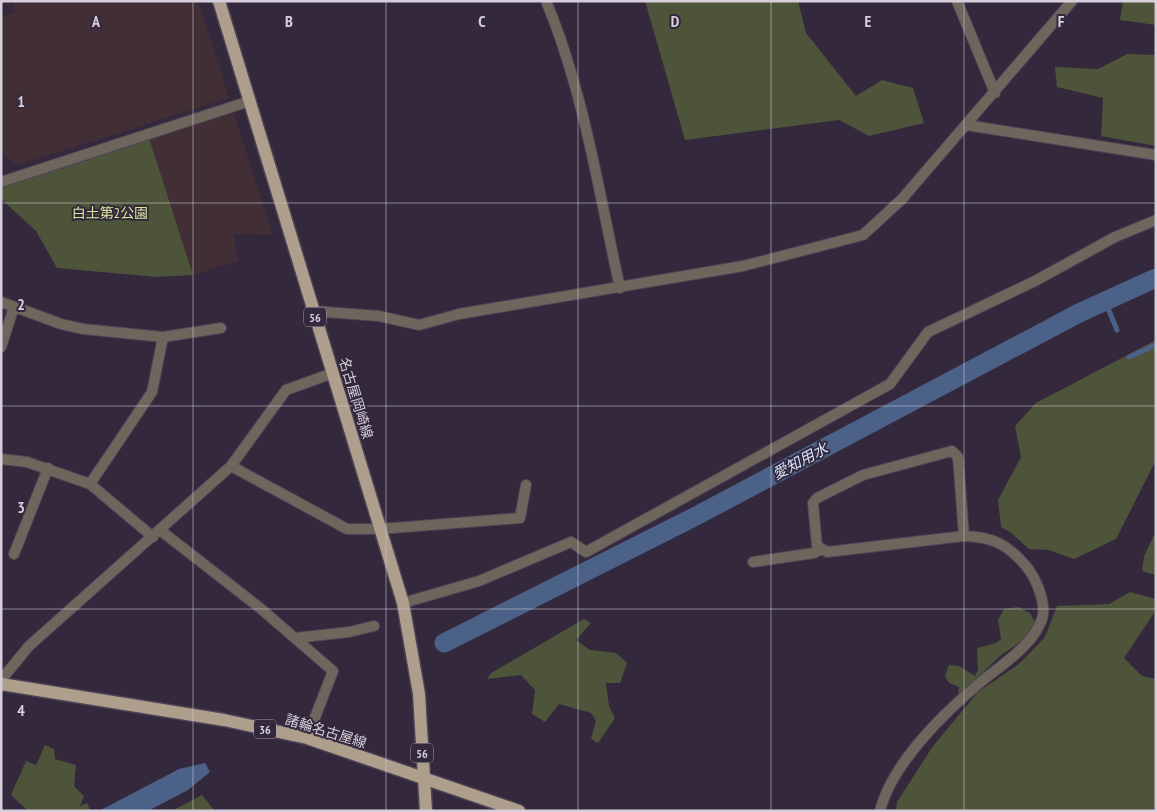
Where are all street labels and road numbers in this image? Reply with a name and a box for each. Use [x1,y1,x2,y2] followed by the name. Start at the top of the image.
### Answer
[304,308,326,326] road number: 56
[335,355,377,441] street label: 名古屋岡崎線
[283,710,369,752] street label: 諸輪名古屋線
[254,720,276,739] road number: 36
[411,744,433,762] road number: 56

